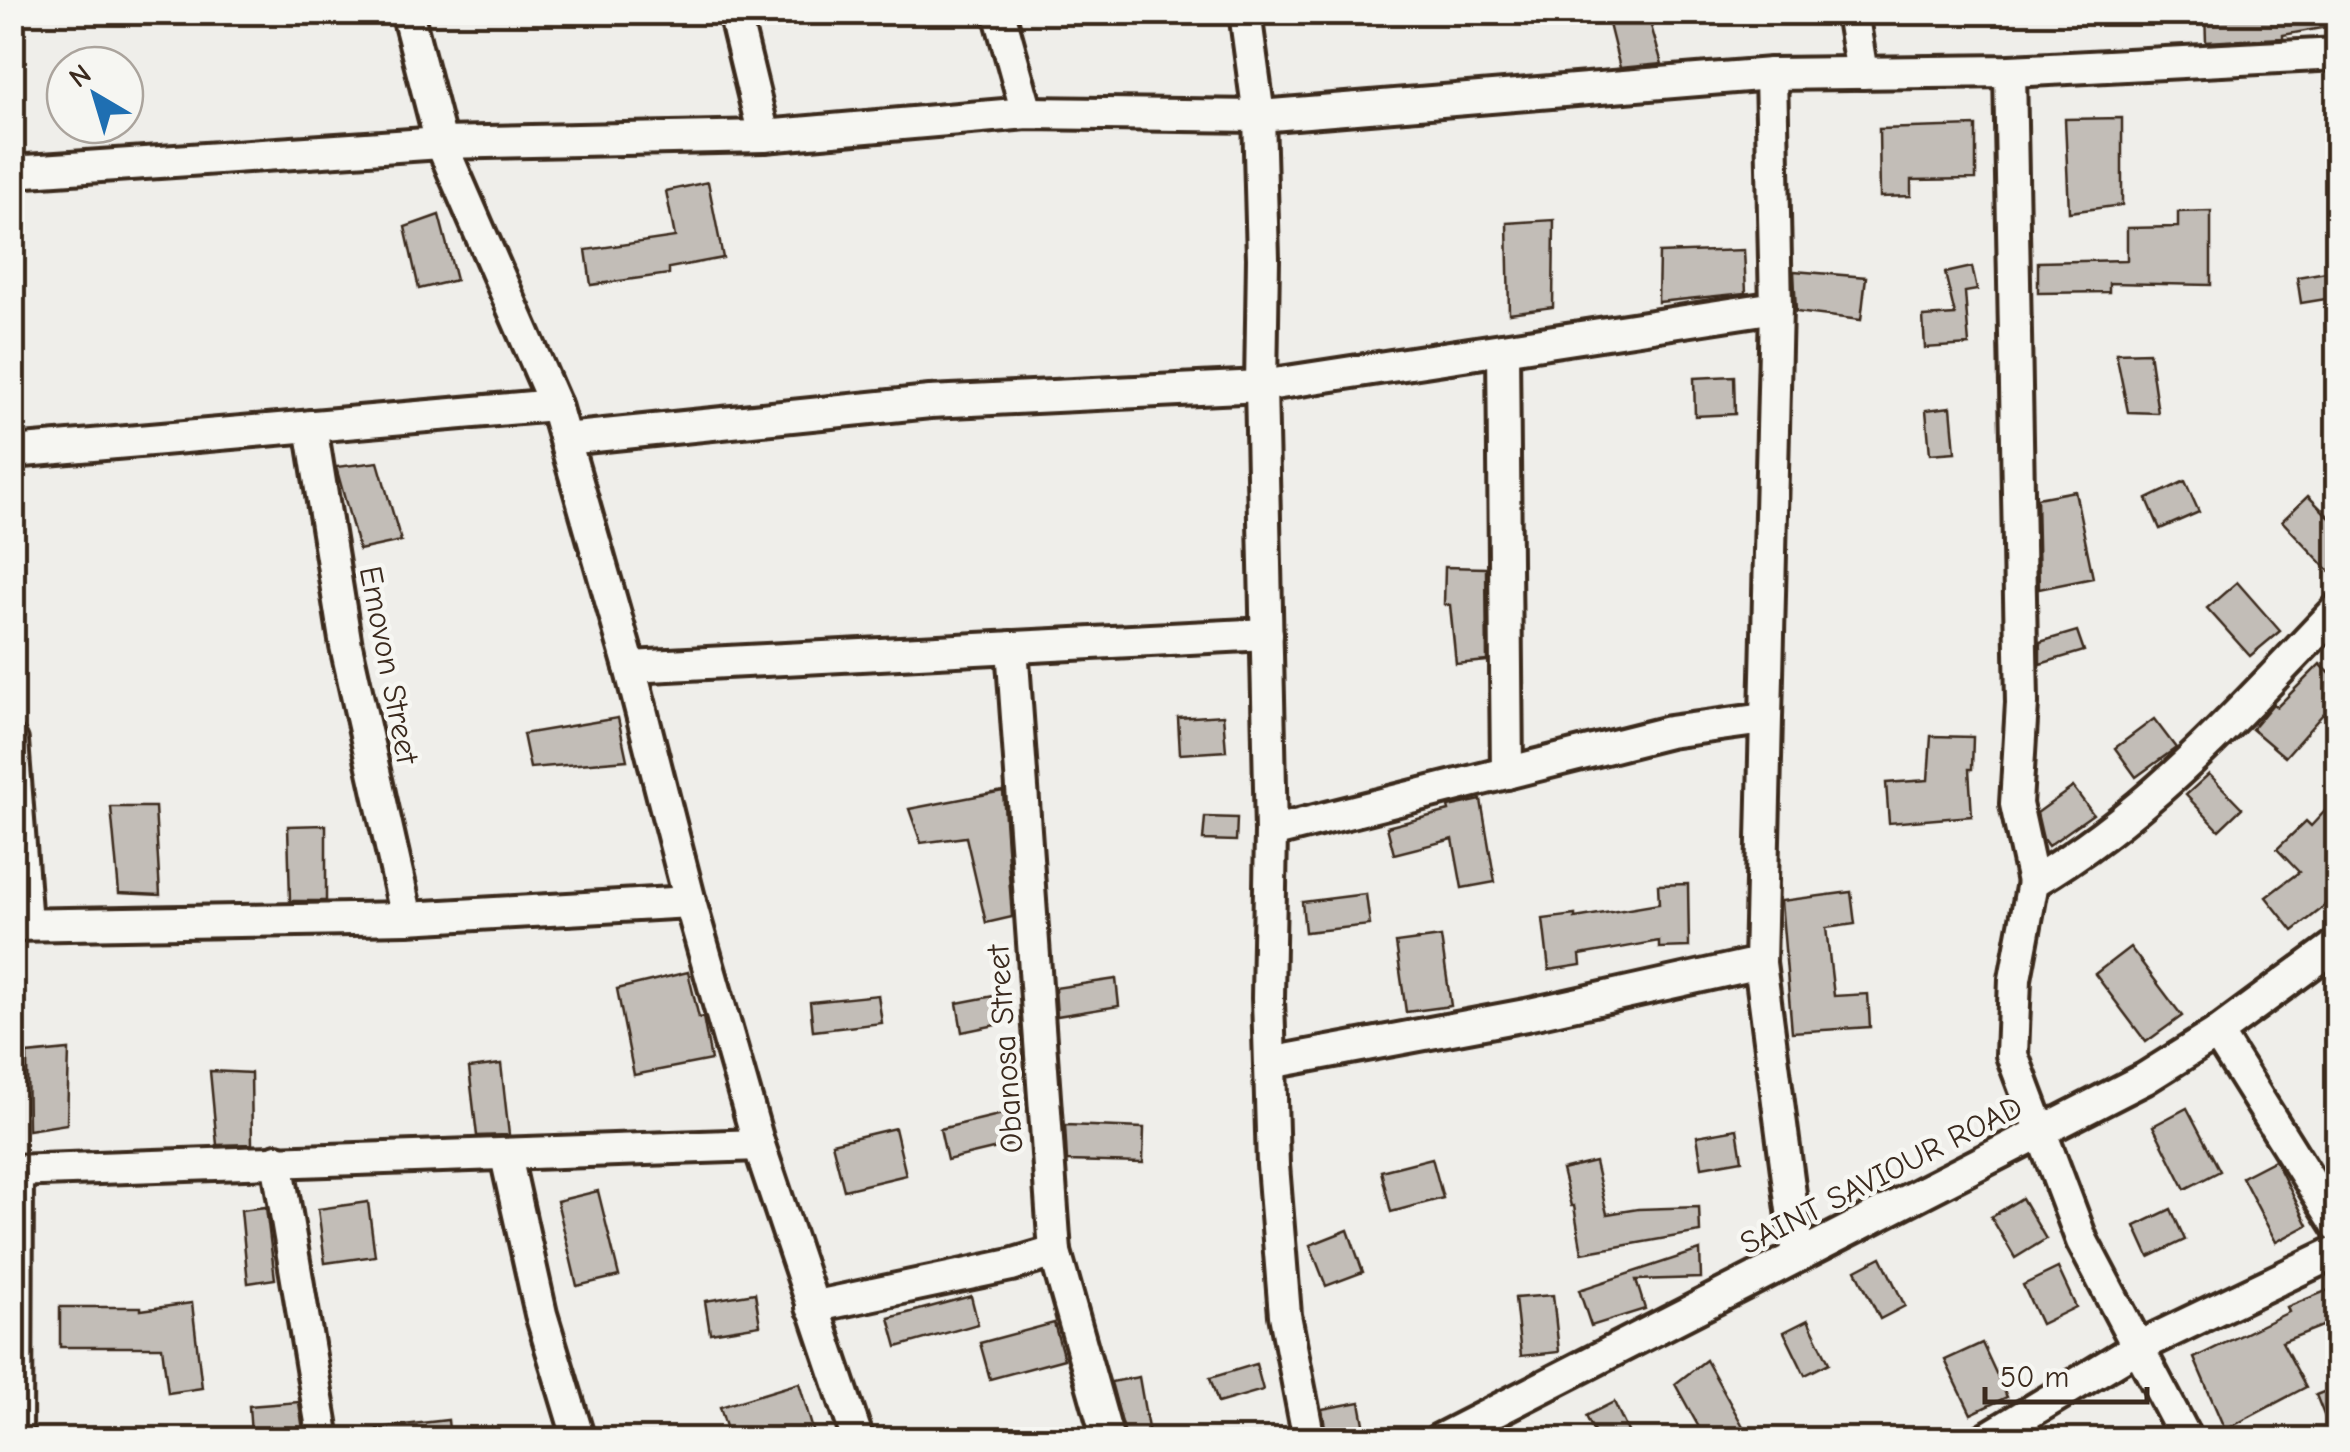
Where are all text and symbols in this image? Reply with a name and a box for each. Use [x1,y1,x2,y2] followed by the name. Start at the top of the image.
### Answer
[45,45,145,145] north arrow
[63,58,97,94] text: N
[352,563,426,768] street label: Emovon Street
[979,943,1031,1155] street label: Obanosa Street
[1734,1088,2028,1262] street label: SAINT SAVIOUR ROAD
[1985,1342,2148,1404] scale bar
[2000,1360,2069,1395] text: 50 m

